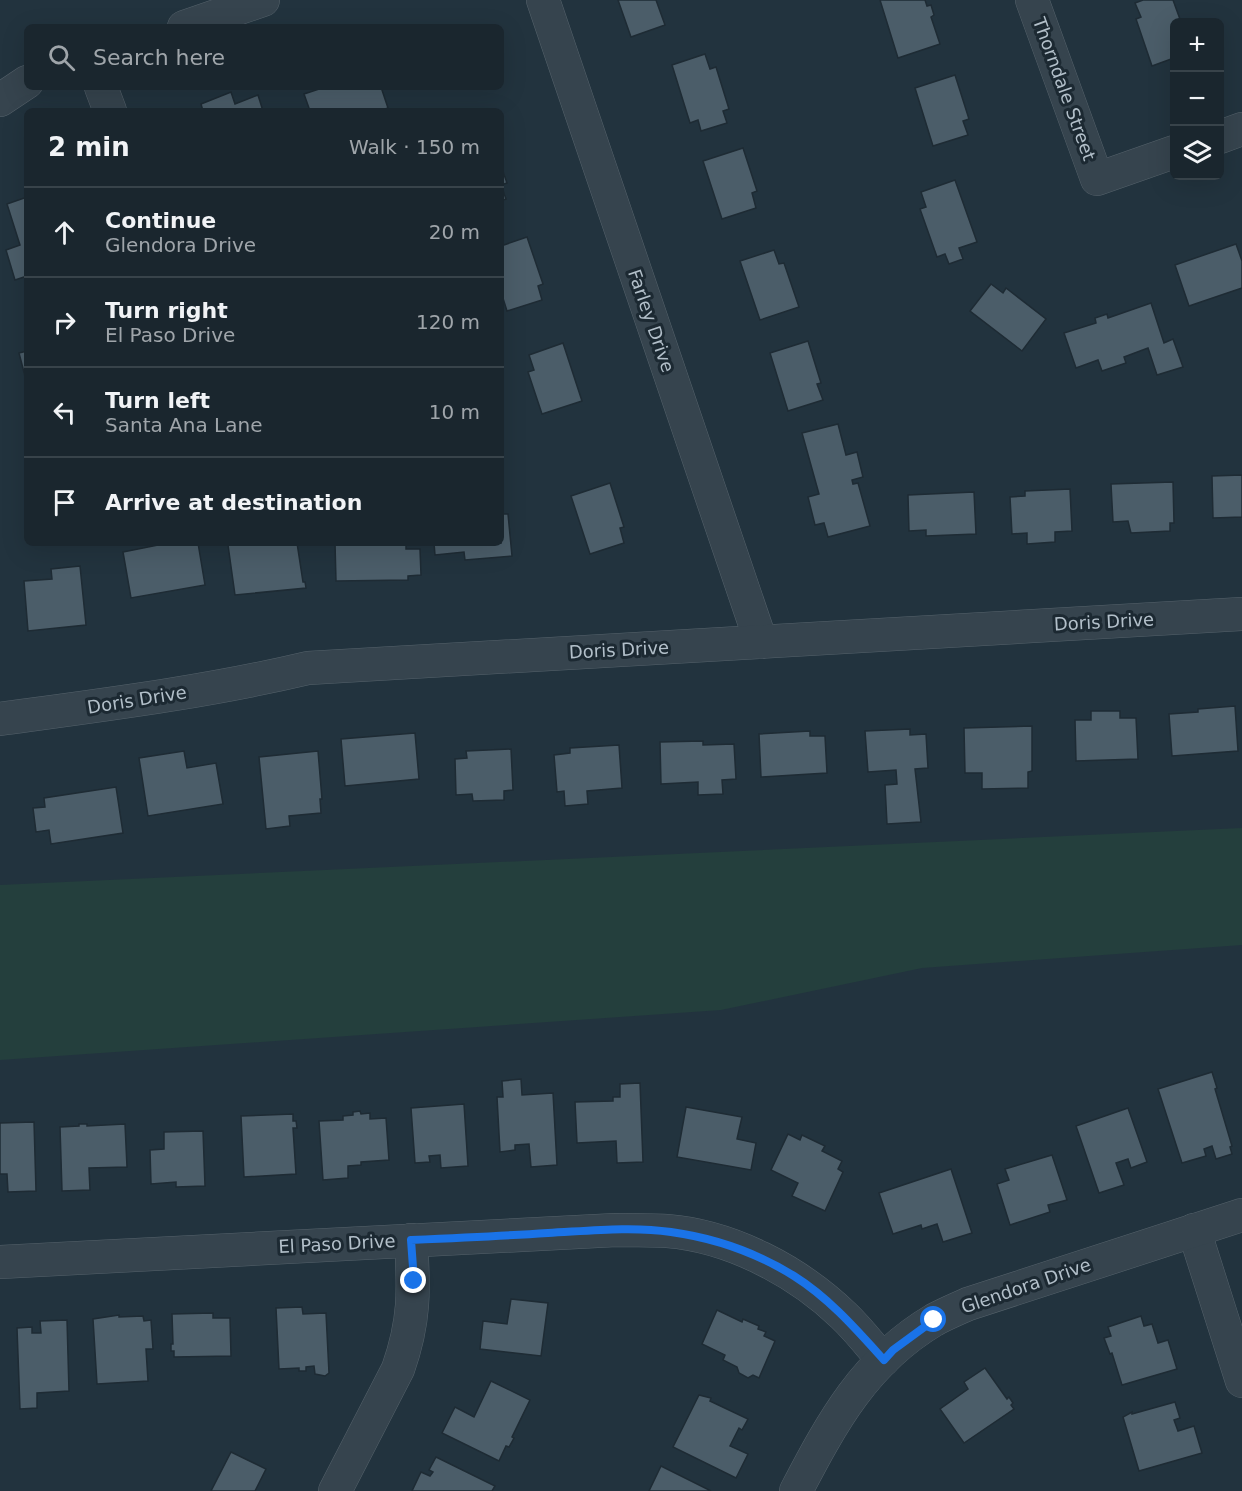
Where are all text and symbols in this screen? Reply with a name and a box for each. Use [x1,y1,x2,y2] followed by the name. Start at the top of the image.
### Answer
[1028,13,1100,163] street label: Thorndale Street
[1170,18,1224,180] map controls
[1170,18,1224,72] button: +
[24,24,504,90] search box
[45,41,78,74] icon: search
[93,45,225,70] text: Search here
[1170,72,1224,126] button: −
[1170,126,1224,180] button: layers
[48,132,130,162] text: 2 min
[349,135,480,159] text: Walk · 150 m
[105,208,216,233] text: Continue
[48,216,81,249] icon: ahead
[429,220,480,244] text: 20 m
[105,233,256,257] text: Glendora Drive
[624,267,679,375] street label: Farley Drive
[105,298,228,323] text: Turn right
[48,306,81,339] icon: right
[416,310,480,334] text: 120 m
[105,323,235,347] text: El Paso Drive
[105,388,210,413] text: Turn left
[48,396,81,429] icon: left
[429,400,480,424] text: 10 m
[105,413,262,437] text: Santa Ana Lane
[48,486,81,519] icon: arrive
[105,490,362,515] text: Arrive at destination
[1053,608,1155,635] street label: Doris Drive
[568,636,670,663] street label: Doris Drive
[86,681,188,718] street label: Doris Drive
[278,1230,396,1257] street label: El Paso Drive
[958,1253,1094,1318] street label: Glendora Drive
[400,1267,426,1293] route end
[920,1306,946,1332] route start

